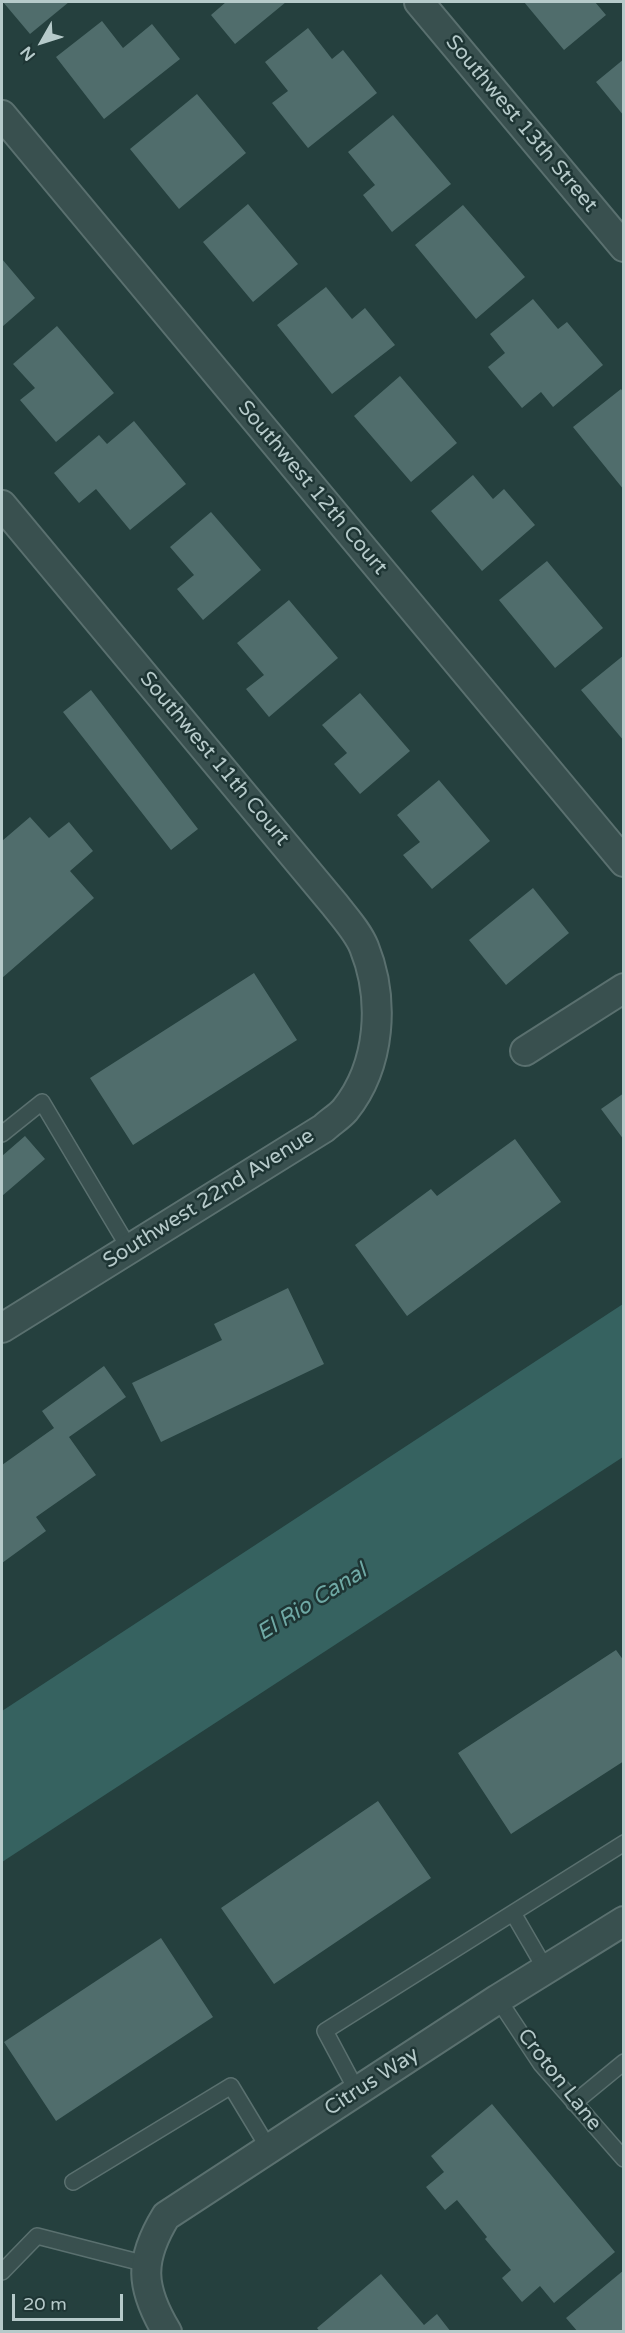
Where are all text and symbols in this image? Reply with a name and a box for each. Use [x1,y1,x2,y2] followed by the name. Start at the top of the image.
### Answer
[12,12,72,72] north arrow
[439,30,603,218] street label: Southwest 13th Street
[16,42,40,65] text: N
[232,396,392,580] street label: Southwest 12th Court
[134,667,294,851] street label: Southwest 11th Court
[99,1124,319,1274] street label: Southwest 22nd Avenue
[252,1559,372,1647] water label: El Rio Canal
[511,2024,607,2136] street label: Croton Lane
[320,2042,424,2122] street label: Citrus Way
[15,2282,126,2320] scale bar
[23,2293,67,2315] text: 20 m

